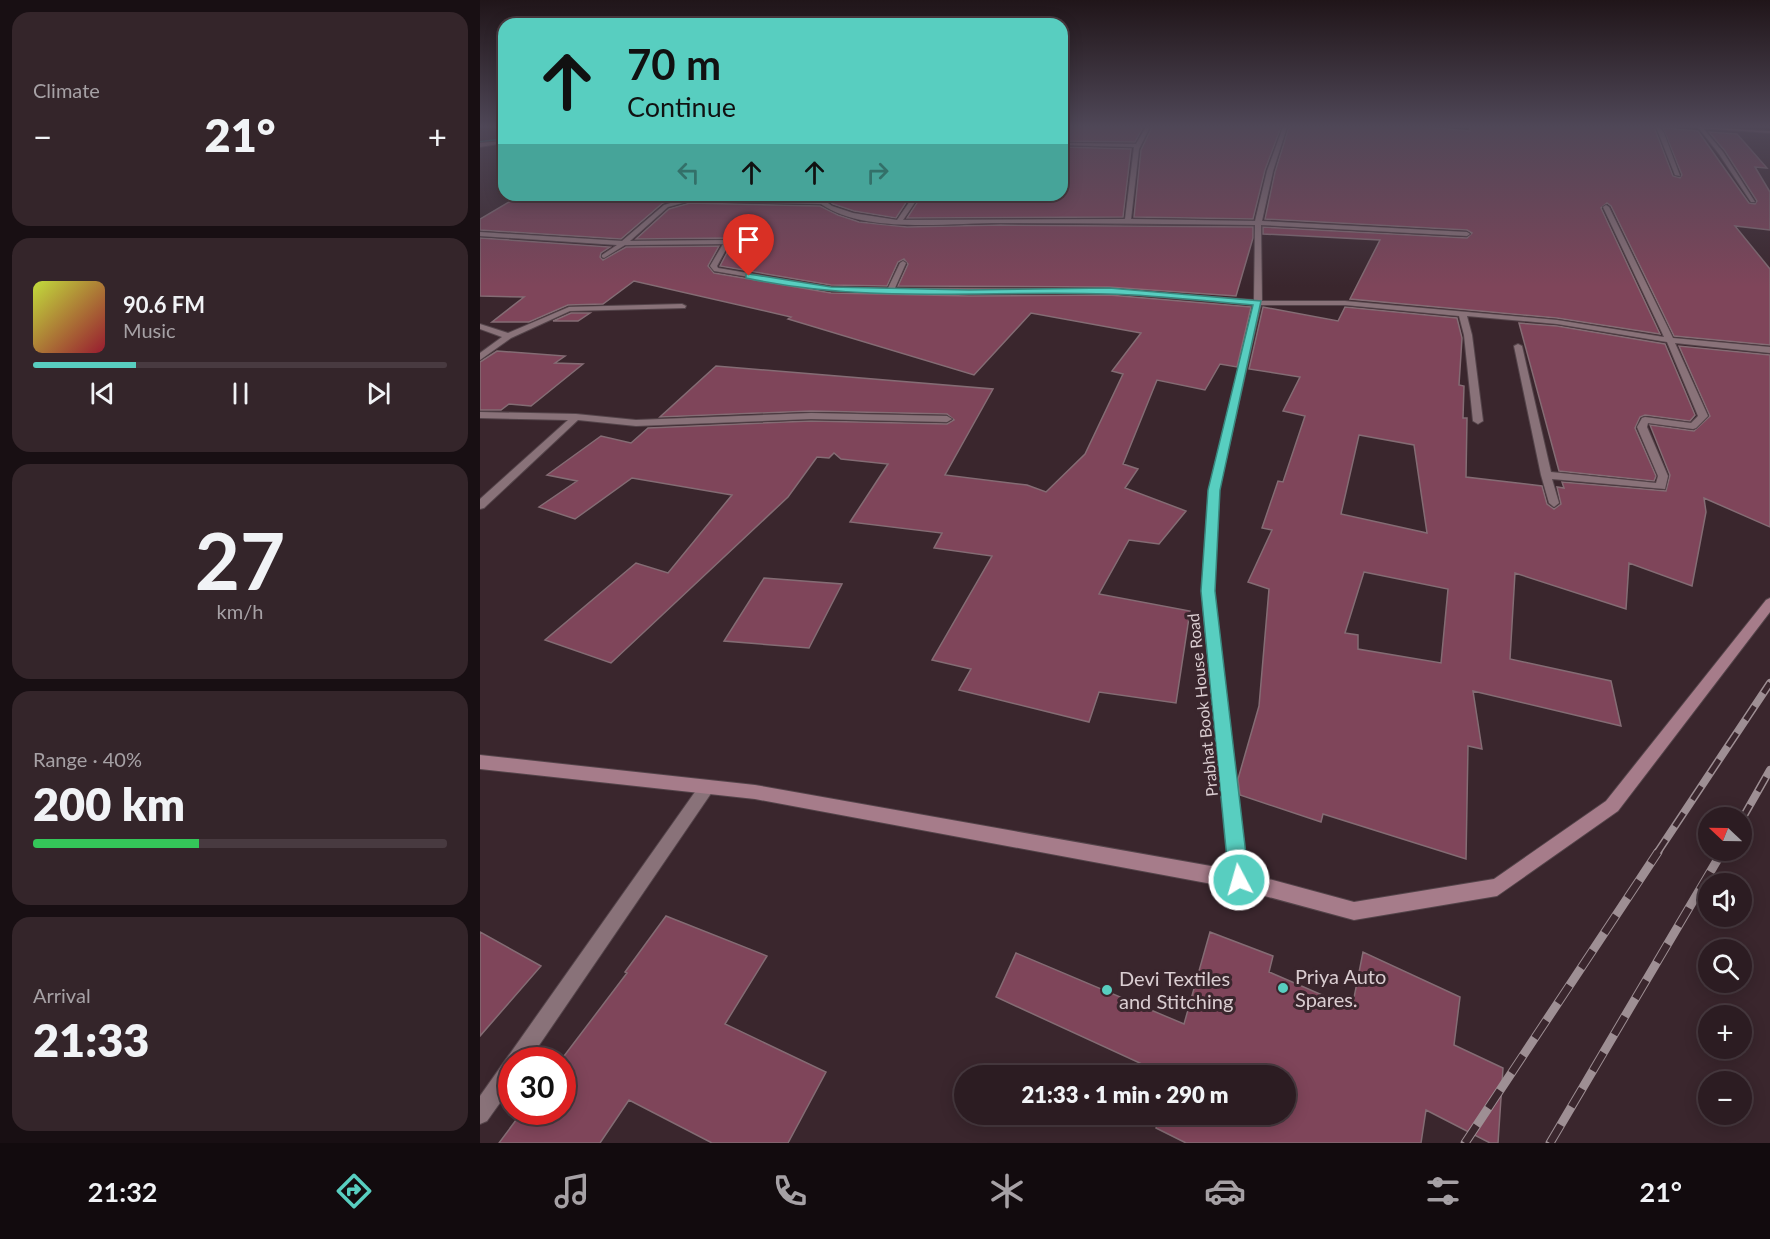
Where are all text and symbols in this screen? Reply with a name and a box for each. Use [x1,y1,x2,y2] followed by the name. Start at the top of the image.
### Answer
[627,39,721,89] text: 70 m
[528,42,606,120] icon: ahead
[33,78,100,102] text: Climate
[627,90,736,123] text: Continue
[205,108,275,162] text: 21°
[33,116,52,156] text: −
[428,116,447,156] text: +
[672,156,705,189] icon: left
[735,156,768,189] icon: ahead
[798,156,831,189] icon: ahead
[861,156,894,189] icon: right
[723,214,774,276] pin
[732,223,765,256] icon: arrive
[123,291,205,318] text: 90.6 FM
[123,318,176,342] text: Music
[86,377,119,410] icon: previous
[224,377,257,410] icon: pause
[362,377,395,410] icon: next
[195,513,285,607] text: 27
[217,599,263,623] text: km/h
[1183,612,1221,798] street label: Prabhat Book House Road
[33,747,142,771] text: Range · 40%
[33,777,185,831] text: 200 km
[1698,807,1752,861] north arrow
[1698,807,1752,1125] map controls
[1207,848,1271,912] position arrow
[1698,873,1752,927] button: sound
[1698,939,1752,993] button: search
[1295,964,1386,1011] place label: Priya Auto Spares.
[1119,966,1233,1013] place label: Devi Textiles and Stitching
[1276,981,1290,995] marker: Priya Auto Spares.
[33,983,91,1007] text: Arrival
[1100,983,1114,997] marker: Devi Textiles and Stitching
[1698,1005,1752,1059] button: +
[33,1013,149,1067] text: 21:33
[498,1047,576,1125] speed limit sign: 30
[1698,1071,1752,1125] button: −
[1022,1081,1228,1108] text: 21:33 · 1 min · 290 m
[333,1170,375,1212] icon: directions
[551,1170,593,1212] icon: music
[769,1170,811,1212] icon: phone
[986,1170,1028,1212] icon: climate
[1204,1170,1246,1212] icon: car
[1422,1170,1464,1212] icon: filters
[88,1175,157,1208] text: 21:32
[1639,1175,1682,1208] text: 21°

